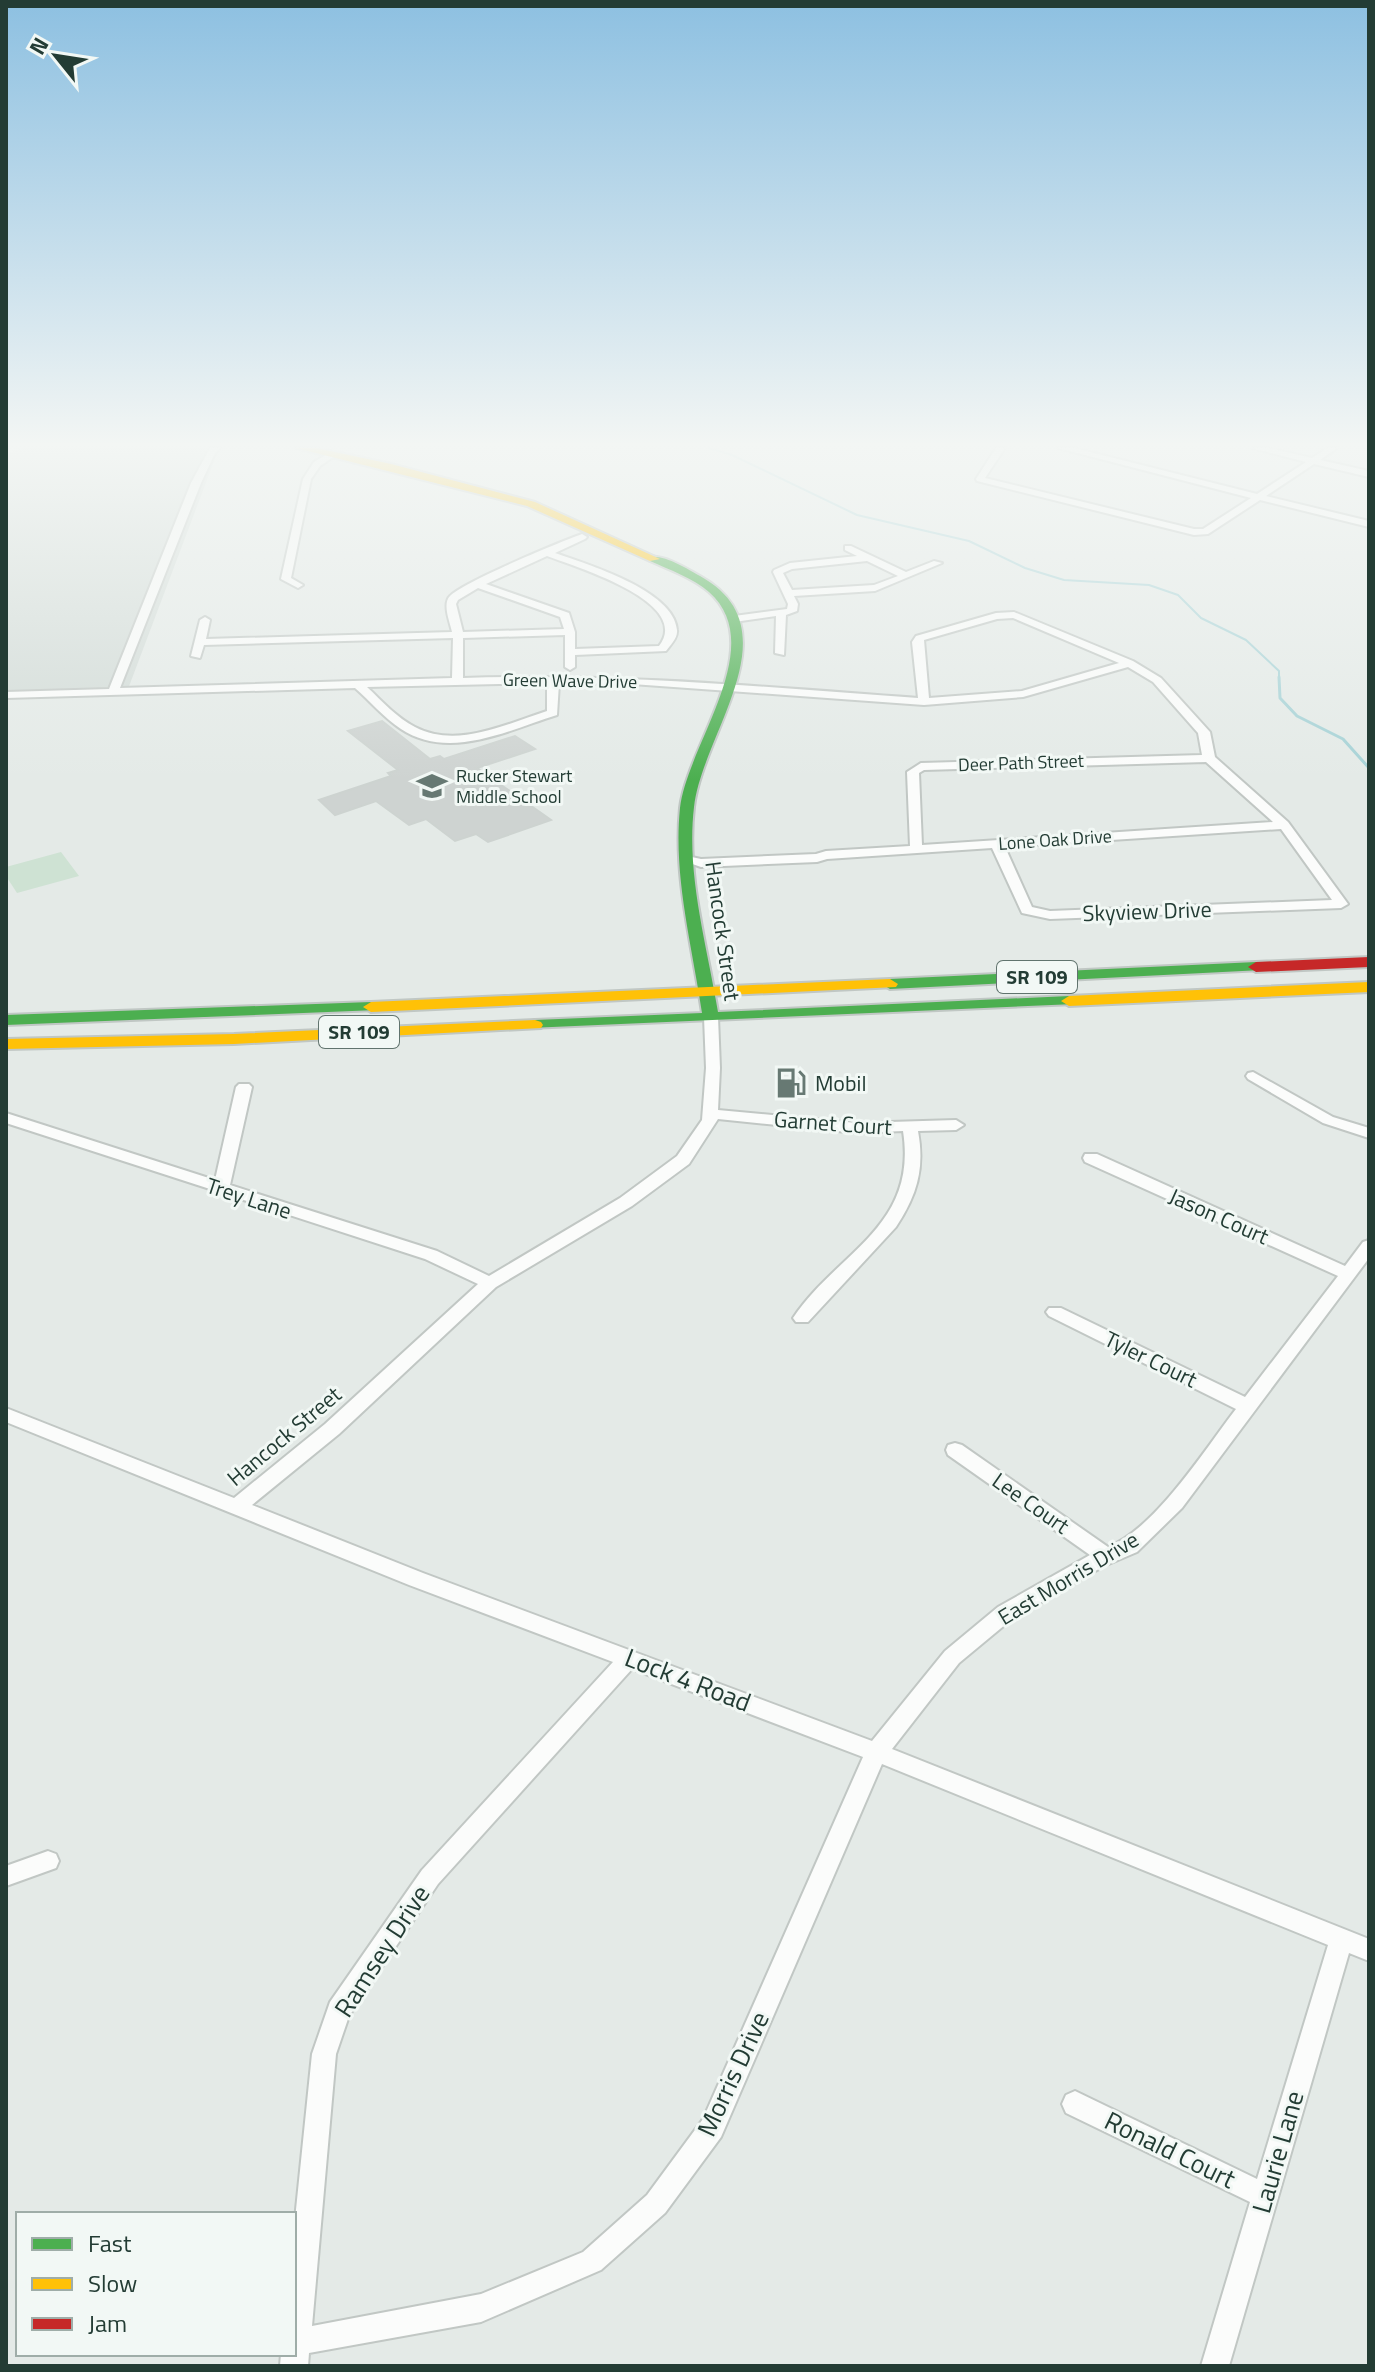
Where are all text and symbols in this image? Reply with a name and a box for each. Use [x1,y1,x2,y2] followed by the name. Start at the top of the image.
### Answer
[16,16,96,96] north arrow
[20,31,57,61] text: N
[503,666,637,695] street label: Green Wave Drive
[958,747,1085,778] street label: Deer Path Street
[456,762,573,810] place label: Rucker Stewart Middle School
[415,769,449,803] school or university icon: Rucker Stewart Middle School
[997,822,1113,857] street label: Lone Oak Drive
[696,859,750,1003] street label: Hancock Street
[1082,892,1212,930] street label: Skyview Drive
[997,961,1077,993] road number: SR 109
[319,1016,399,1048] road number: SR 109
[774,1066,808,1100] fuel station icon: Mobil
[815,1066,866,1100] place label: Mobil
[773,1102,893,1144] street label: Garnet Court
[202,1168,296,1228] street label: Trey Lane
[1164,1179,1275,1253] street label: Jason Court
[1099,1322,1204,1396] street label: Tyler Court
[219,1378,349,1494] street label: Hancock Street
[985,1464,1077,1542] street label: Lee Court
[991,1522,1145,1634] street label: East Morris Drive
[620,1638,757,1721] street label: Lock 4 Road
[324,1877,439,2025] street label: Ramsey Drive
[687,2005,778,2143] street label: Morris Drive
[1241,2086,1314,2218] street label: Laurie Lane
[1098,2101,1242,2198] street label: Ronald Court
[16,2212,296,2356] legend
[88,2225,132,2261] text: Fast
[88,2265,137,2301] text: Slow
[88,2305,127,2341] text: Jam

